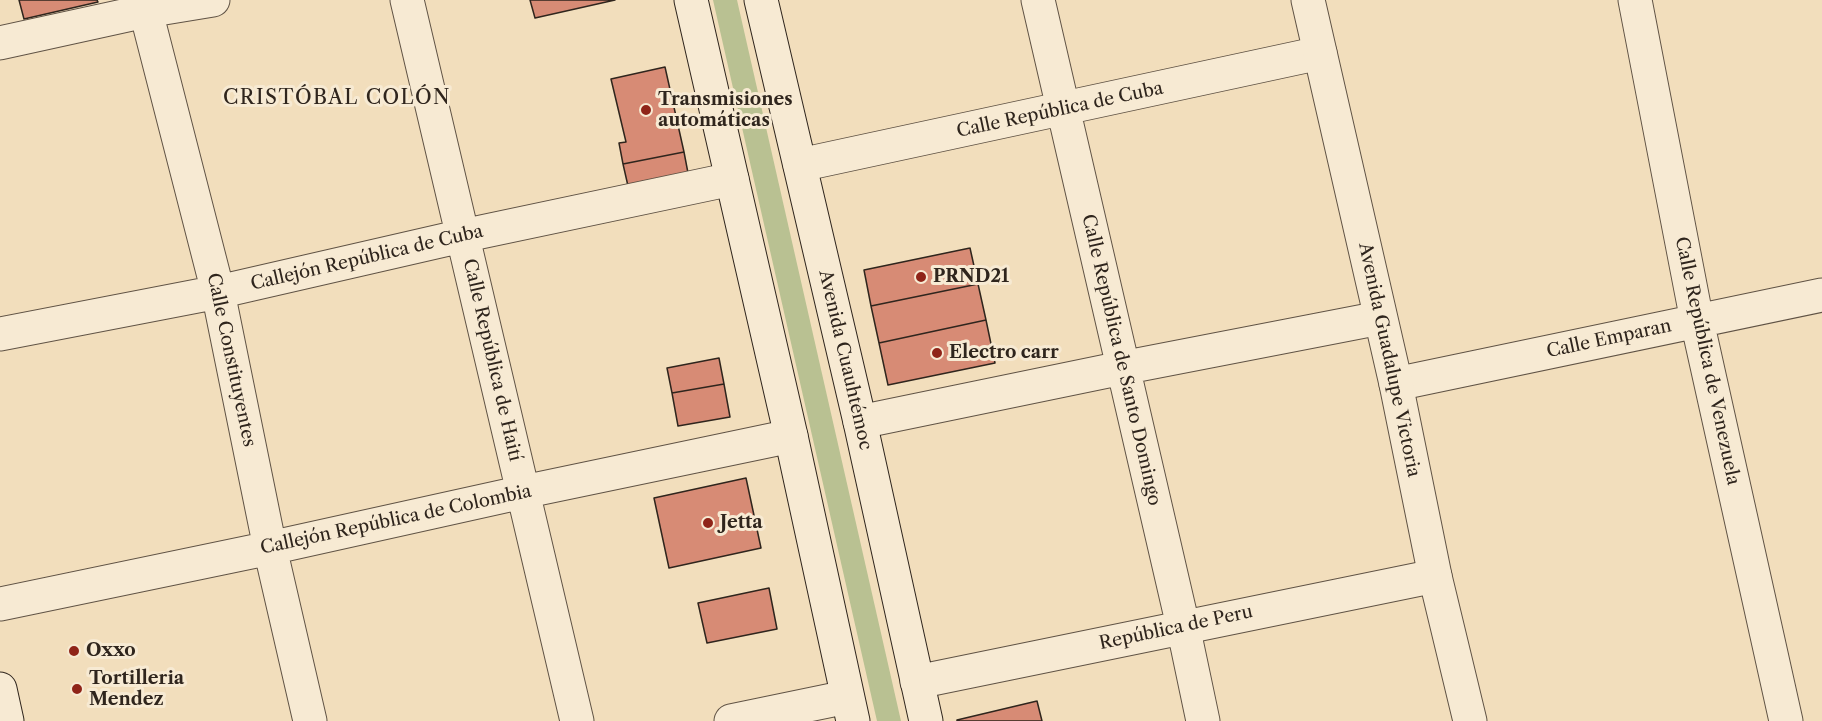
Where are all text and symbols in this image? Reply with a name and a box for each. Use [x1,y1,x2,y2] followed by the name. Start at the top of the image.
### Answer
[955,78,1165,142] street label: Calle República de Cuba
[223,86,451,110] district label: CRISTÓBAL COLÓN
[658,89,793,132] place label: Transmisiones automáticas
[639,103,653,117] marker: Transmisiones automáticas
[1077,212,1165,508] street label: Calle República de Santo Domingo
[249,221,485,295] street label: Callejón República de Cuba
[1670,235,1744,487] street label: Calle República de Venezuela
[1354,241,1424,479] street label: Avenida Guadalupe Victoria
[458,257,526,463] street label: Calle República de Haití
[933,266,1009,288] place label: PRND21
[814,268,876,452] street label: Avenida Cuauhtémoc
[914,270,928,284] marker: PRND21
[202,271,260,449] street label: Calle Constituyentes
[1545,315,1673,363] street label: Calle Emparan
[949,342,1059,364] place label: Electro carr
[930,346,944,360] marker: Electro carr
[258,481,534,559] street label: Callejón República de Colombia
[720,512,763,534] place label: Jetta
[701,516,715,530] marker: Jetta
[1097,601,1255,655] street label: República de Peru
[86,640,136,662] place label: Oxxo
[67,644,81,658] marker: Oxxo
[89,668,184,710] place label: Tortilleria Mendez
[70,682,84,696] marker: Tortilleria Mendez

